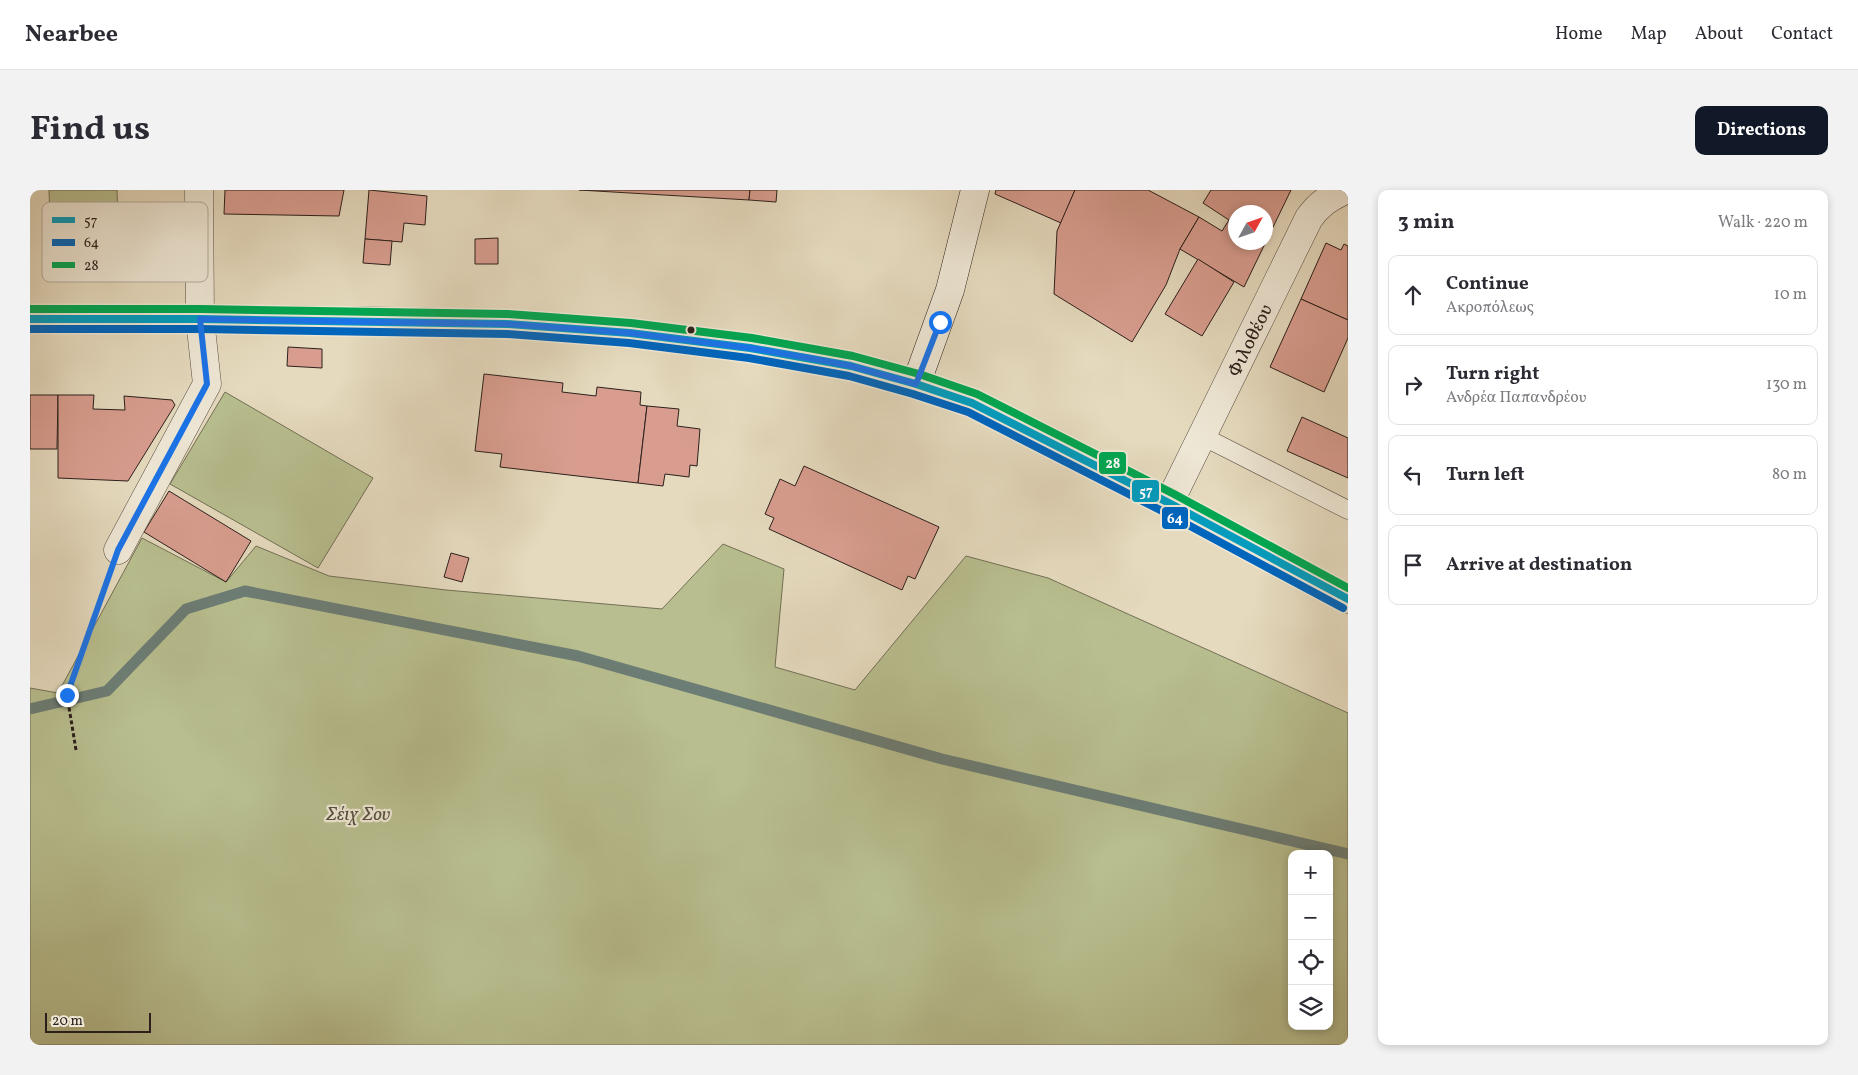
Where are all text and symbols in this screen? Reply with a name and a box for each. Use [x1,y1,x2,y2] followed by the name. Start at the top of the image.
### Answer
[25,18,118,52] text: Nearbee
[1555,22,1603,47] text: Home
[1631,22,1667,47] text: Map
[1695,22,1743,47] text: About
[1771,22,1833,47] text: Contact
[30,106,150,154] text: Find us
[1695,106,1828,155] button: Directions
[42,202,208,282] legend
[1228,205,1273,250] north arrow
[1398,208,1454,237] text: 3 min
[84,212,98,231] text: 57
[1718,212,1808,234] text: Walk · 220 m
[84,234,99,253] text: 64
[84,257,99,276] text: 28
[1446,271,1529,297] text: Continue
[1399,281,1427,309] icon: ahead
[1774,284,1807,306] text: 10 m
[1446,297,1534,319] text: Ακροπόλεως
[1222,300,1280,382] street label: Φιλοθέου
[929,311,952,334] route start
[686,325,696,335] unlabelled marker
[1446,361,1539,387] text: Turn right
[1399,371,1427,399] icon: right
[1766,374,1807,396] text: 130 m
[1446,387,1586,409] text: Ανδρέα Παπανδρέου
[1098,451,1127,475] line badge: 28
[1106,455,1120,474] text: 28
[1399,461,1427,489] icon: left
[1446,462,1525,488] text: Turn left
[1772,464,1807,486] text: 80 m
[1131,479,1160,503] line badge: 57
[1139,483,1153,502] text: 57
[1161,506,1189,530] line badge: 64
[1167,510,1183,529] text: 64
[1399,551,1427,579] icon: arrive
[1446,552,1632,578] text: Arrive at destination
[56,684,79,707] route end
[326,802,390,828] park label: Σέιχ Σου
[1288,850,1333,1030] map controls
[1288,850,1333,895] button: +
[1288,895,1333,940] button: −
[1288,940,1333,985] button: locate
[1288,985,1333,1030] button: layers
[45,1010,151,1033] scale bar
[52,1012,83,1031] text: 20 m

